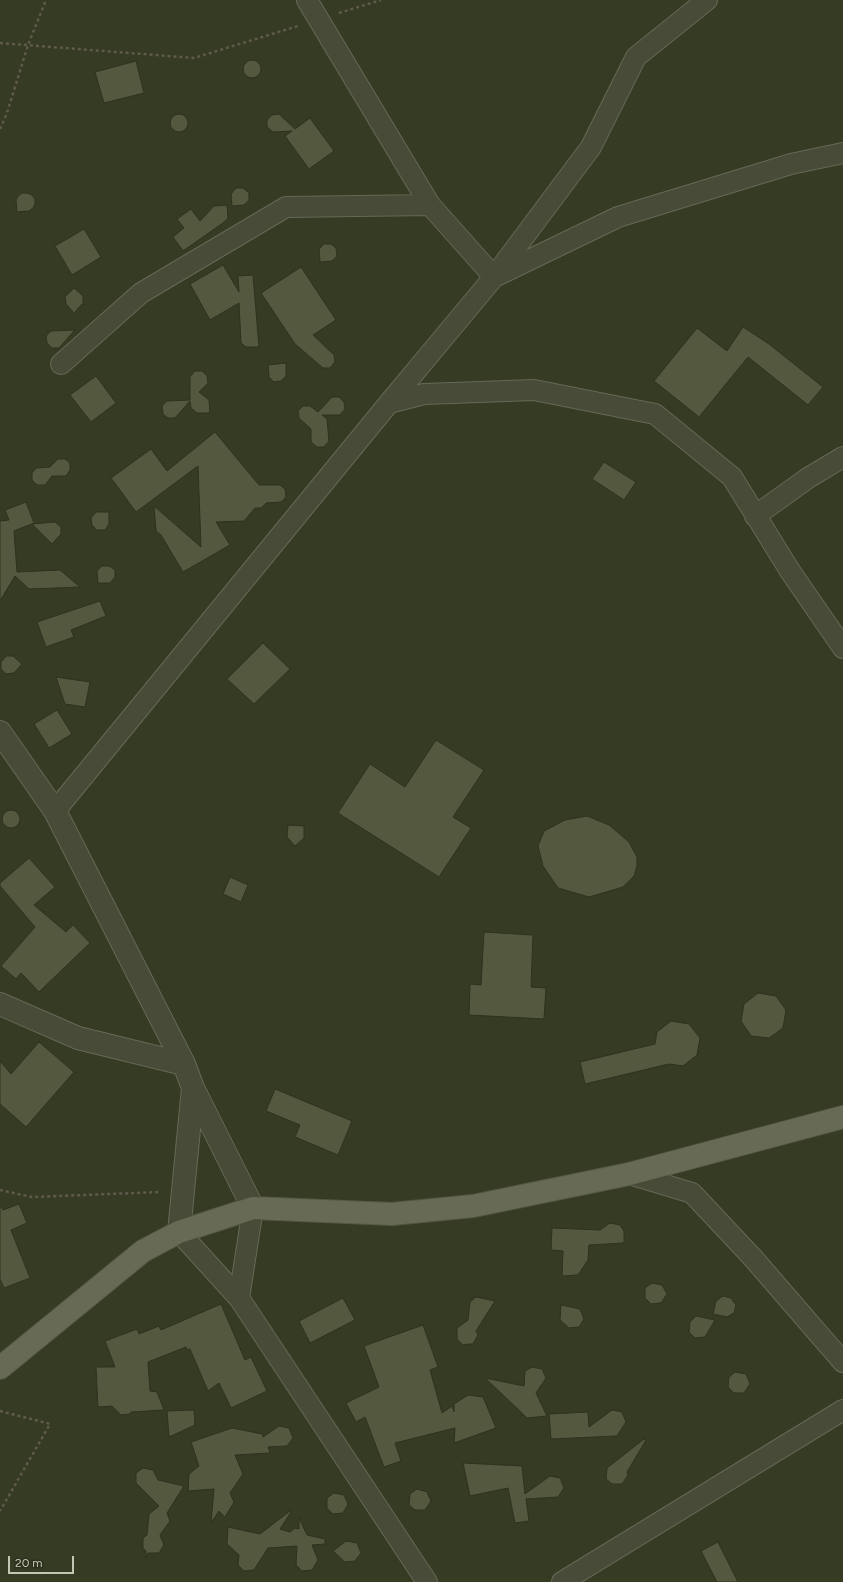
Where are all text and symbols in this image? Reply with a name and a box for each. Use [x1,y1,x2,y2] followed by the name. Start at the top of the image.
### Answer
[10,1548,76,1574] scale bar
[15,1556,43,1570] text: 20 m

